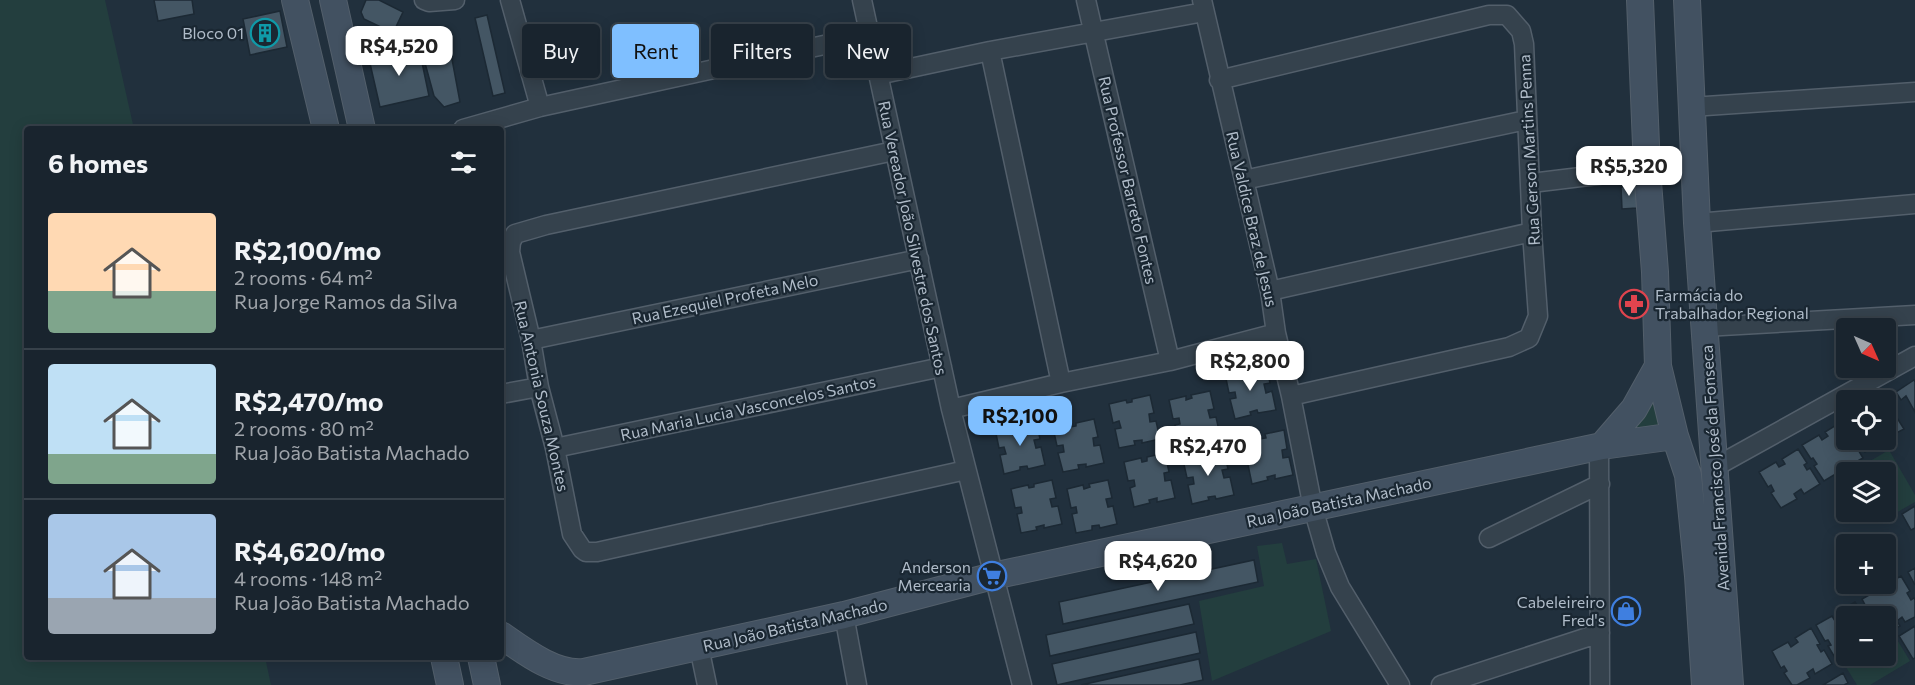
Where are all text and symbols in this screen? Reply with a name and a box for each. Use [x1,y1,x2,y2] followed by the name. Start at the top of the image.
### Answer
[249,17,281,49] building icon: Bloco 01
[182,23,244,42] place label: Bloco 01
[522,24,600,78] chip: Buy
[612,24,699,78] chip: Rent
[711,24,813,78] chip: Filters
[825,24,911,78] chip: New
[344,26,454,77] pin: R$4,520
[360,33,438,57] text: R$4,520
[1514,54,1543,246] street label: Rua Gerson Martins Penna
[1095,74,1162,286] street label: Rua Professor Barreto Fontes
[875,99,952,377] street label: Rua Vereador João Silvestre dos Santos
[1223,129,1282,309] street label: Rua Valdice Braz de Jesus
[447,146,480,179] icon: filters
[1574,146,1684,197] pin: R$5,320
[48,147,148,178] text: 6 homes
[1590,153,1668,177] text: R$5,320
[234,234,381,265] text: R$2,100/mo
[96,237,168,309] icon: home
[234,265,373,289] text: 2 rooms · 64 m²
[630,269,820,328] street label: Rua Ezequiel Profeta Melo
[1655,285,1809,322] place label: Farmácia do Trabalhador Regional
[1618,288,1650,320] pharmacy icon: Farmácia do Trabalhador Regional
[234,289,458,313] text: Rua Jorge Ramos da Silva
[511,299,574,493] street label: Rua Antonia Souza Montes
[1836,318,1896,378] north arrow
[1836,318,1896,666] map controls
[1195,341,1305,392] pin: R$2,800
[1696,344,1733,592] street label: Avenida Francisco José da Fonseca
[1210,348,1290,372] text: R$2,800
[618,371,877,444] street label: Rua Maria Lucia Vasconcelos Santos
[234,385,383,416] text: R$2,470/mo
[96,388,168,460] icon: home
[1836,390,1896,450] button: locate
[965,396,1075,447] pin: R$2,100
[982,403,1058,427] text: R$2,100
[234,416,374,440] text: 2 rooms · 80 m²
[1153,426,1263,477] pin: R$2,470
[1169,433,1247,457] text: R$2,470
[234,440,470,464] text: Rua João Batista Machado
[1836,462,1896,522] button: layers
[1245,473,1433,530] street label: Rua João Batista Machado
[1836,534,1896,594] button: +
[234,535,385,566] text: R$4,620/mo
[96,538,168,610] icon: home
[1103,541,1213,592] pin: R$4,620
[1119,548,1198,572] text: R$4,620
[898,557,971,594] place label: Anderson Mercearia
[976,560,1008,592] supermarket icon: Anderson Mercearia
[234,566,382,590] text: 4 rooms · 148 m²
[234,590,470,614] text: Rua João Batista Machado
[1517,592,1605,629] place label: Cabeleireiro Fred's
[701,594,889,655] street label: Rua João Batista Machado
[1610,595,1642,627] shop icon: Cabeleireiro Fred's
[1836,606,1896,666] button: −

